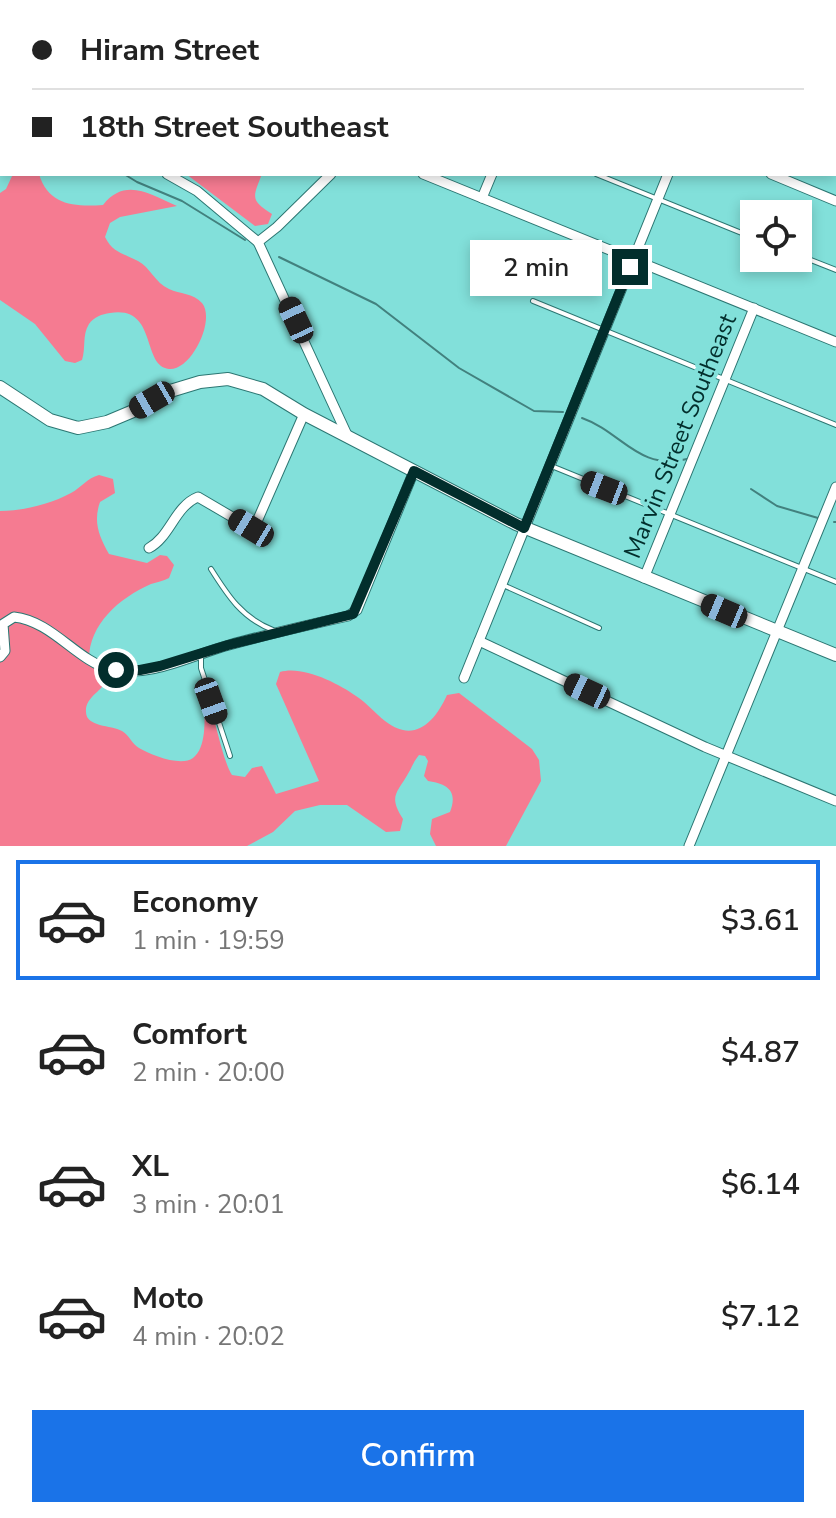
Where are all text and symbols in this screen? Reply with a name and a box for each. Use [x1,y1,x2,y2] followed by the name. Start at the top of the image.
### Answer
[80,30,259,71] text: Hiram Street
[80,107,388,148] text: 18th Street Southeast
[740,200,812,272] map controls
[740,200,812,272] button: locate
[470,239,602,295] callout: 2 min
[612,249,648,285] route end
[503,250,569,285] text: 2 min
[275,293,317,347] car
[616,309,744,563] street label: Marvin Street Southeast
[125,378,179,422] car
[577,468,631,508] car
[224,505,278,551] car
[697,591,751,631] car
[98,652,134,688] route start
[560,670,614,712] car
[192,674,230,728] car
[132,882,258,923] text: Economy
[36,884,108,956] icon: car
[721,900,800,941] text: $3.61
[132,923,285,958] text: 1 min · 19:59
[132,1014,247,1055] text: Comfort
[36,1016,108,1088] icon: car
[721,1032,800,1073] text: $4.87
[132,1055,285,1090] text: 2 min · 20:00
[132,1146,169,1187] text: XL
[36,1148,108,1220] icon: car
[721,1164,800,1205] text: $6.14
[132,1187,285,1222] text: 3 min · 20:01
[132,1278,204,1319] text: Moto
[36,1280,108,1352] icon: car
[721,1296,800,1337] text: $7.12
[132,1319,285,1354] text: 4 min · 20:02
[32,1410,804,1502] button: Confirm

